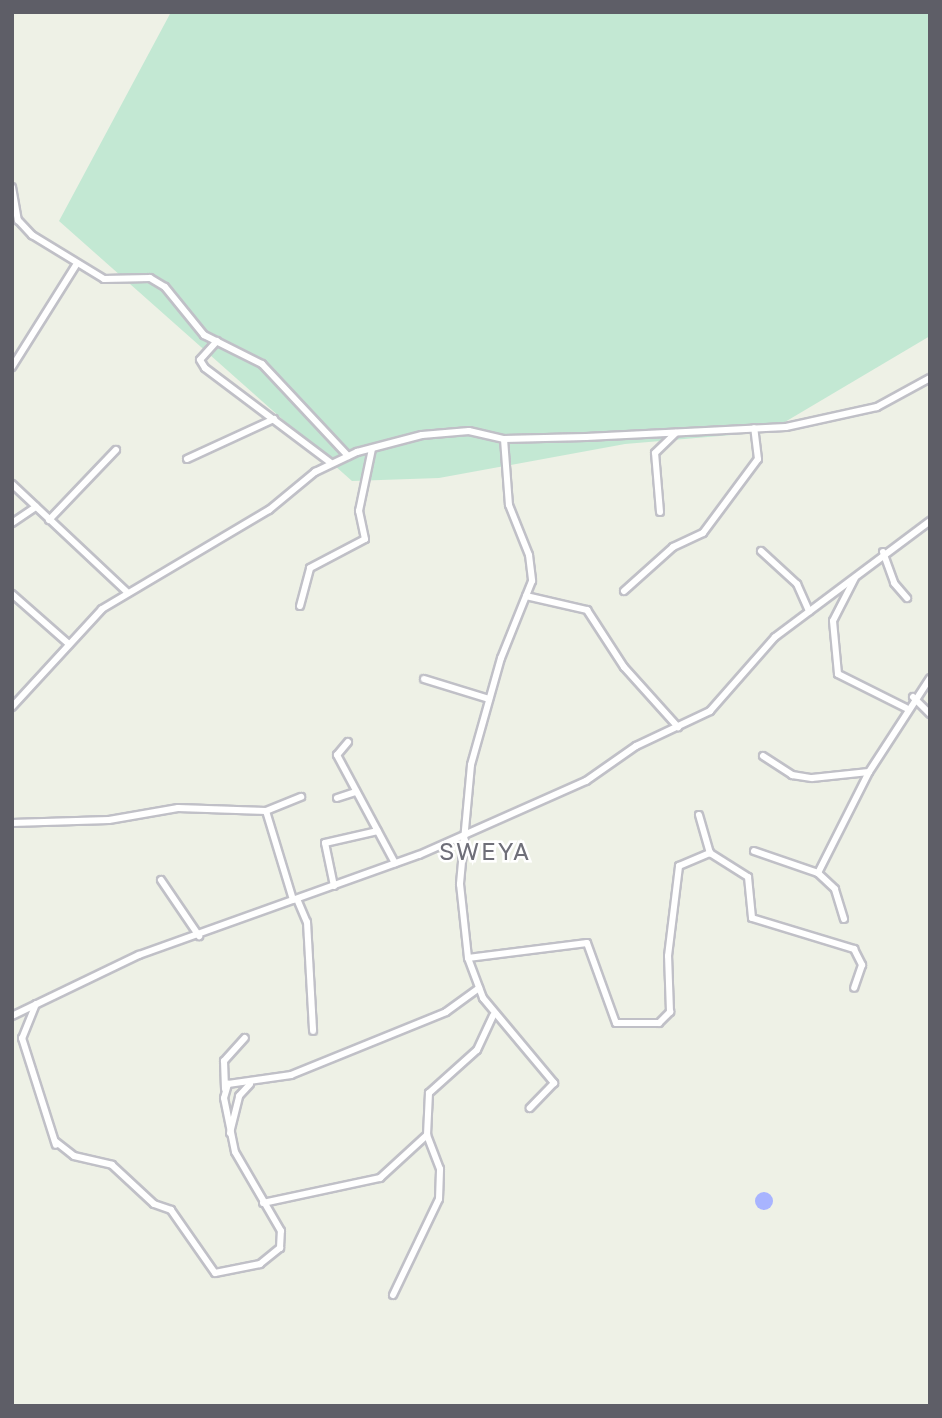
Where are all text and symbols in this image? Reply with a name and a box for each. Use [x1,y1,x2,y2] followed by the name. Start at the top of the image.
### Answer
[440,837,530,865] district label: SWEYA

